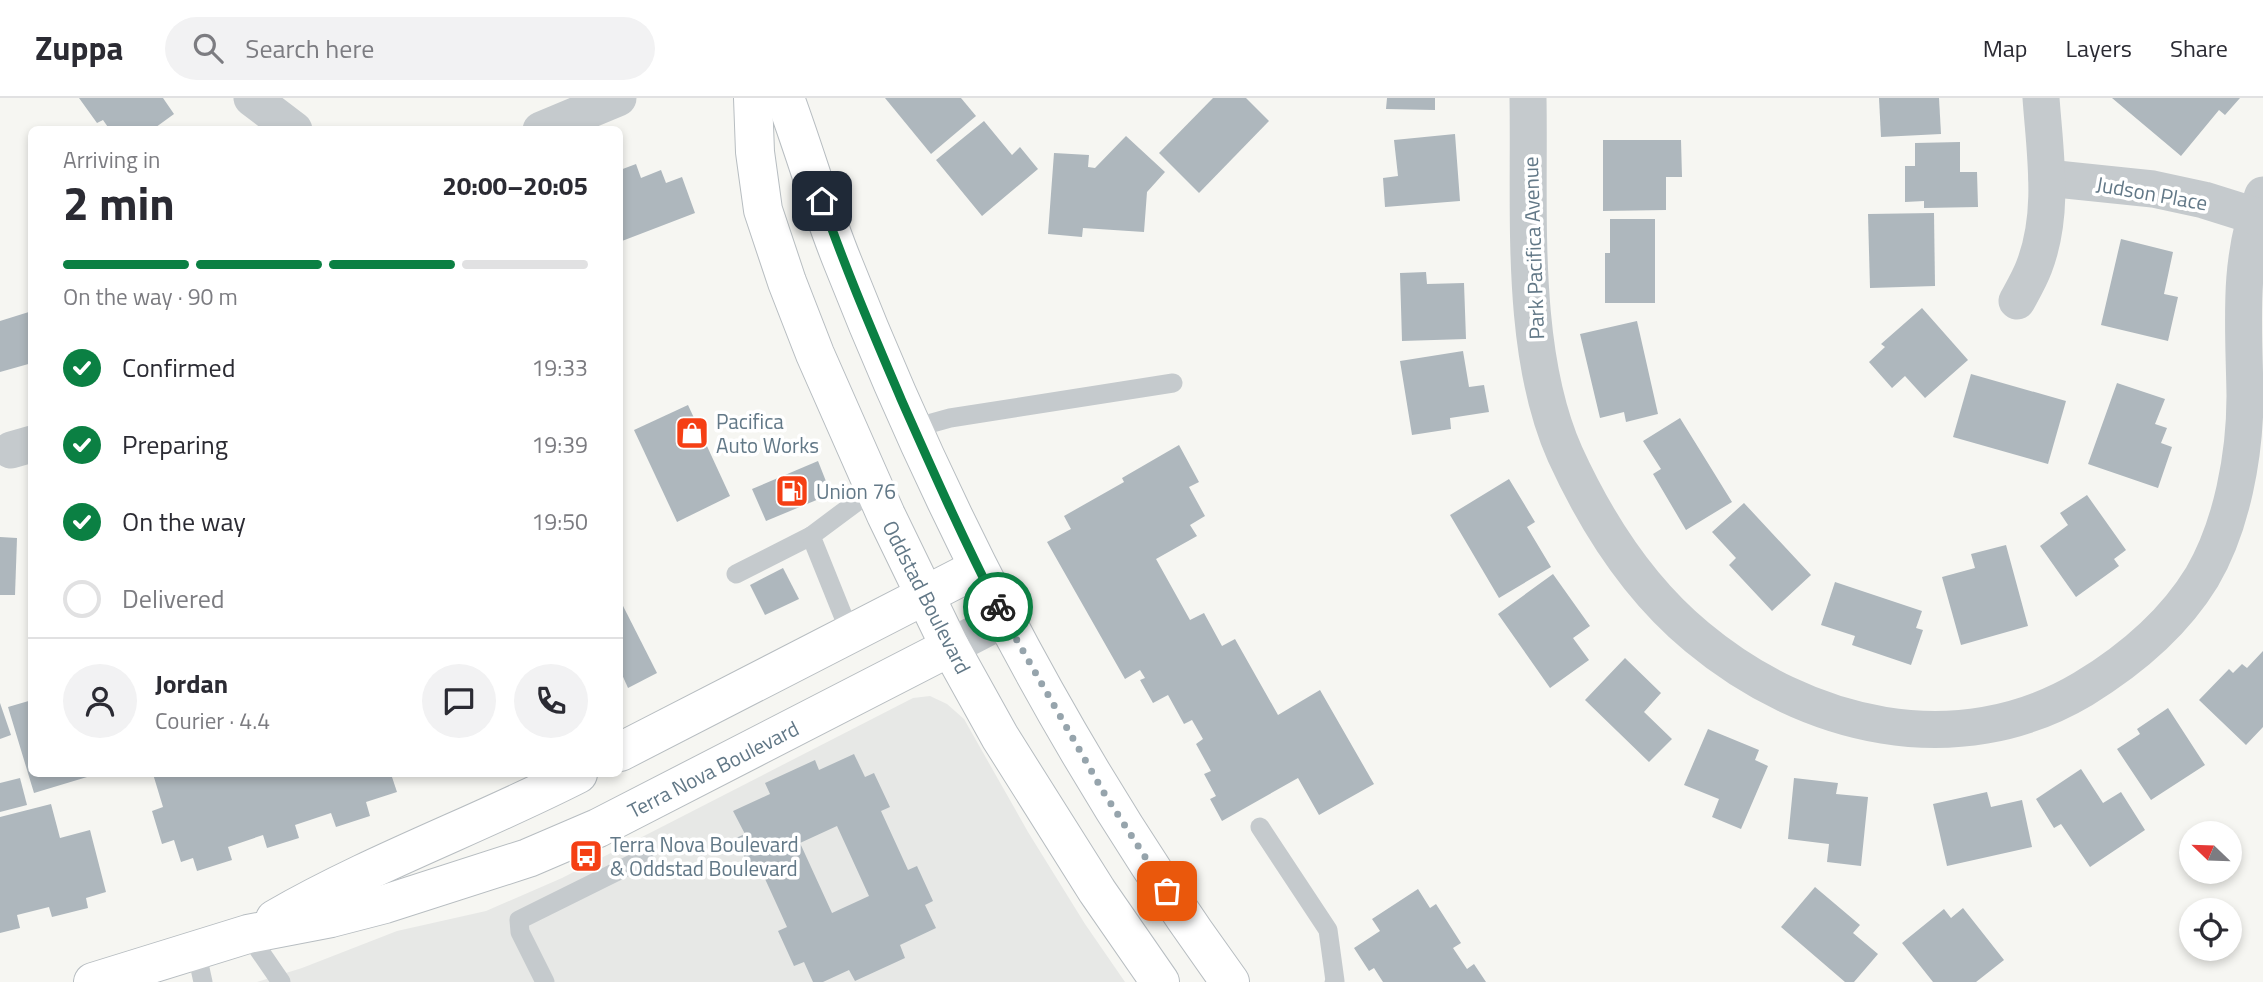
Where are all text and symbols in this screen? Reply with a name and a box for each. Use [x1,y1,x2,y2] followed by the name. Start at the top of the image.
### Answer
[165,17,655,80] search box
[35,23,123,73] text: Zuppa
[189,29,227,67] icon: search
[245,29,374,68] text: Search here
[1983,30,2028,66] text: Map
[2066,30,2132,66] text: Layers
[2170,30,2228,66] text: Share
[63,142,160,177] text: Arriving in
[1514,156,1552,340] street label: Park Pacifica Avenue
[442,166,588,205] text: 20:00–20:05
[2094,167,2210,219] street label: Judson Place
[63,168,175,238] text: 2 min
[792,171,852,231] pin
[803,182,841,220] icon: home
[63,279,238,314] text: On the way · 90 m
[122,348,236,387] text: Confirmed
[63,349,101,387] icon: check
[531,350,588,385] text: 19:33
[716,405,819,461] place label: Pacifica Auto Works
[673,414,711,452] shop icon: Pacifica Auto Works
[122,425,228,464] text: Preparing
[63,426,101,464] icon: check
[531,427,588,462] text: 19:39
[773,472,811,510] fuel station icon: Union 76
[816,475,896,507] place label: Union 76
[122,502,246,541] text: On the way
[63,503,101,541] icon: check
[531,504,588,539] text: 19:50
[874,515,980,679] street label: Oddstad Boulevard
[963,572,1033,642] courier
[122,579,225,618] text: Delivered
[979,588,1017,626] icon: bike
[63,664,137,738] button: person
[155,664,228,703] text: Jordan
[422,664,496,738] button: chat
[514,664,588,738] button: phone
[155,703,270,738] text: Courier · 4.4
[622,712,804,826] street label: Terra Nova Boulevard
[2179,821,2242,884] north arrow
[2179,821,2242,961] map controls
[610,828,799,884] place label: Terra Nova Boulevard & Oddstad Boulevard
[567,837,605,875] bus stop icon: Terra Nova Boulevard & Oddstad Boulevard
[1137,861,1197,921] pin
[1148,872,1186,910] icon: bag
[2179,898,2242,961] button: locate

